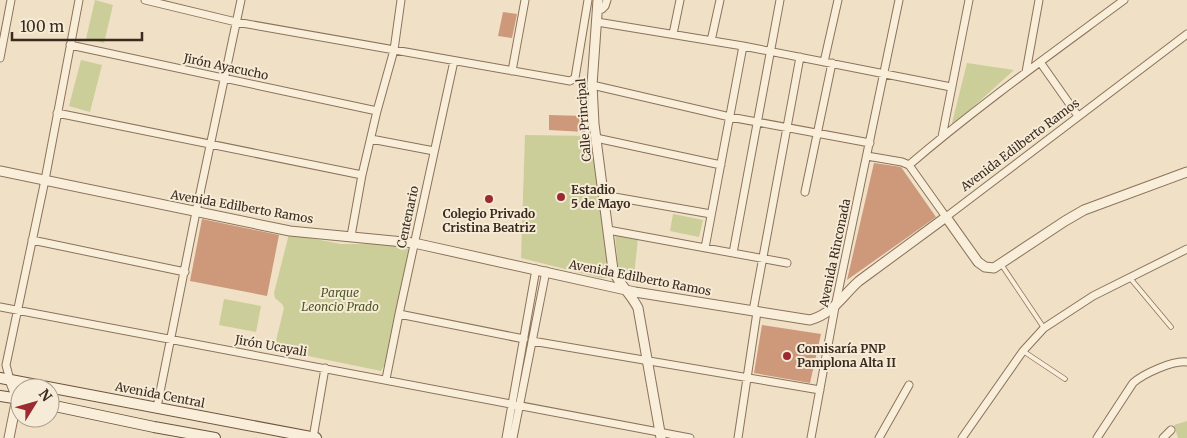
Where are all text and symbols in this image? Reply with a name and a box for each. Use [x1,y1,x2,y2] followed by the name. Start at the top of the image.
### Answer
[12,10,142,42] scale bar
[20,17,64,36] text: 100 m
[181,50,270,83] street label: Jirón Ayacucho
[573,78,594,162] street label: Calle Principal
[957,95,1082,195] street label: Avenida Edilberto Ramos
[571,182,631,211] place label: Estadio 5 de Mayo
[394,185,421,249] street label: Centenario
[169,186,315,226] street label: Avenida Edilberto Ramos
[555,191,567,203] marker: Estadio 5 de Mayo
[483,193,495,205] marker: Colegio Privado Cristina Beatriz
[815,197,853,309] street label: Avenida Rinconada
[442,206,536,235] place label: Colegio Privado Cristina Beatriz
[567,256,713,299] street label: Avenida Edilberto Ramos
[301,285,379,314] park label: Parque Leoncio Prado
[233,332,308,359] street label: Jirón Ucayali
[797,341,896,370] place label: Comisaría PNP Pamplona Alta II
[781,350,793,362] marker: Comisaría PNP Pamplona Alta II
[10,378,60,428] north arrow
[113,378,206,411] street label: Avenida Central
[35,385,56,405] text: N

